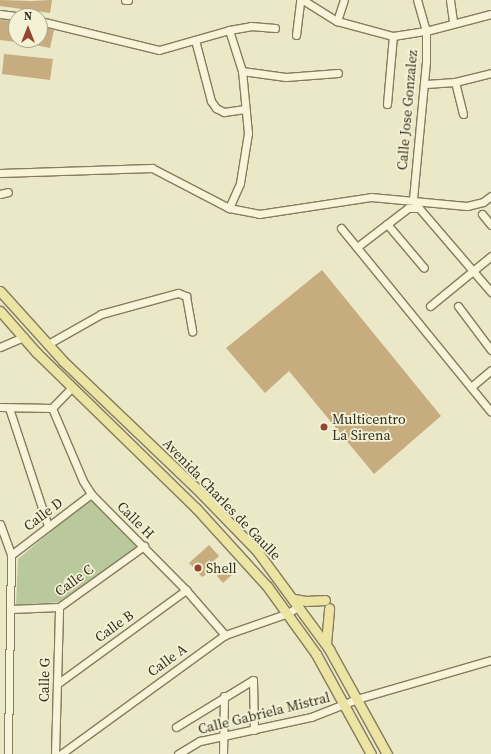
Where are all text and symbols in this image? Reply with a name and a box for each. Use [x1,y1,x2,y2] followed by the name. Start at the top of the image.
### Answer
[8,8,48,48] north arrow
[24,9,32,24] text: N
[393,49,421,171] street label: Calle Jose Gonzalez
[332,411,406,444] place label: Multicentro La Sirena
[319,422,329,432] marker: Multicentro La Sirena
[159,435,285,563] street label: Avenida Charles de Gaulle
[20,494,66,534] street label: Calle D
[114,498,158,542] street label: Calle H
[51,560,97,600] street label: Calle C
[206,560,237,576] place label: Shell
[193,563,203,573] marker: Shell
[91,606,137,646] street label: Calle B
[144,640,190,680] street label: Calle A
[35,658,53,702] street label: Calle G
[196,688,332,738] street label: Calle Gabriela Mistral

